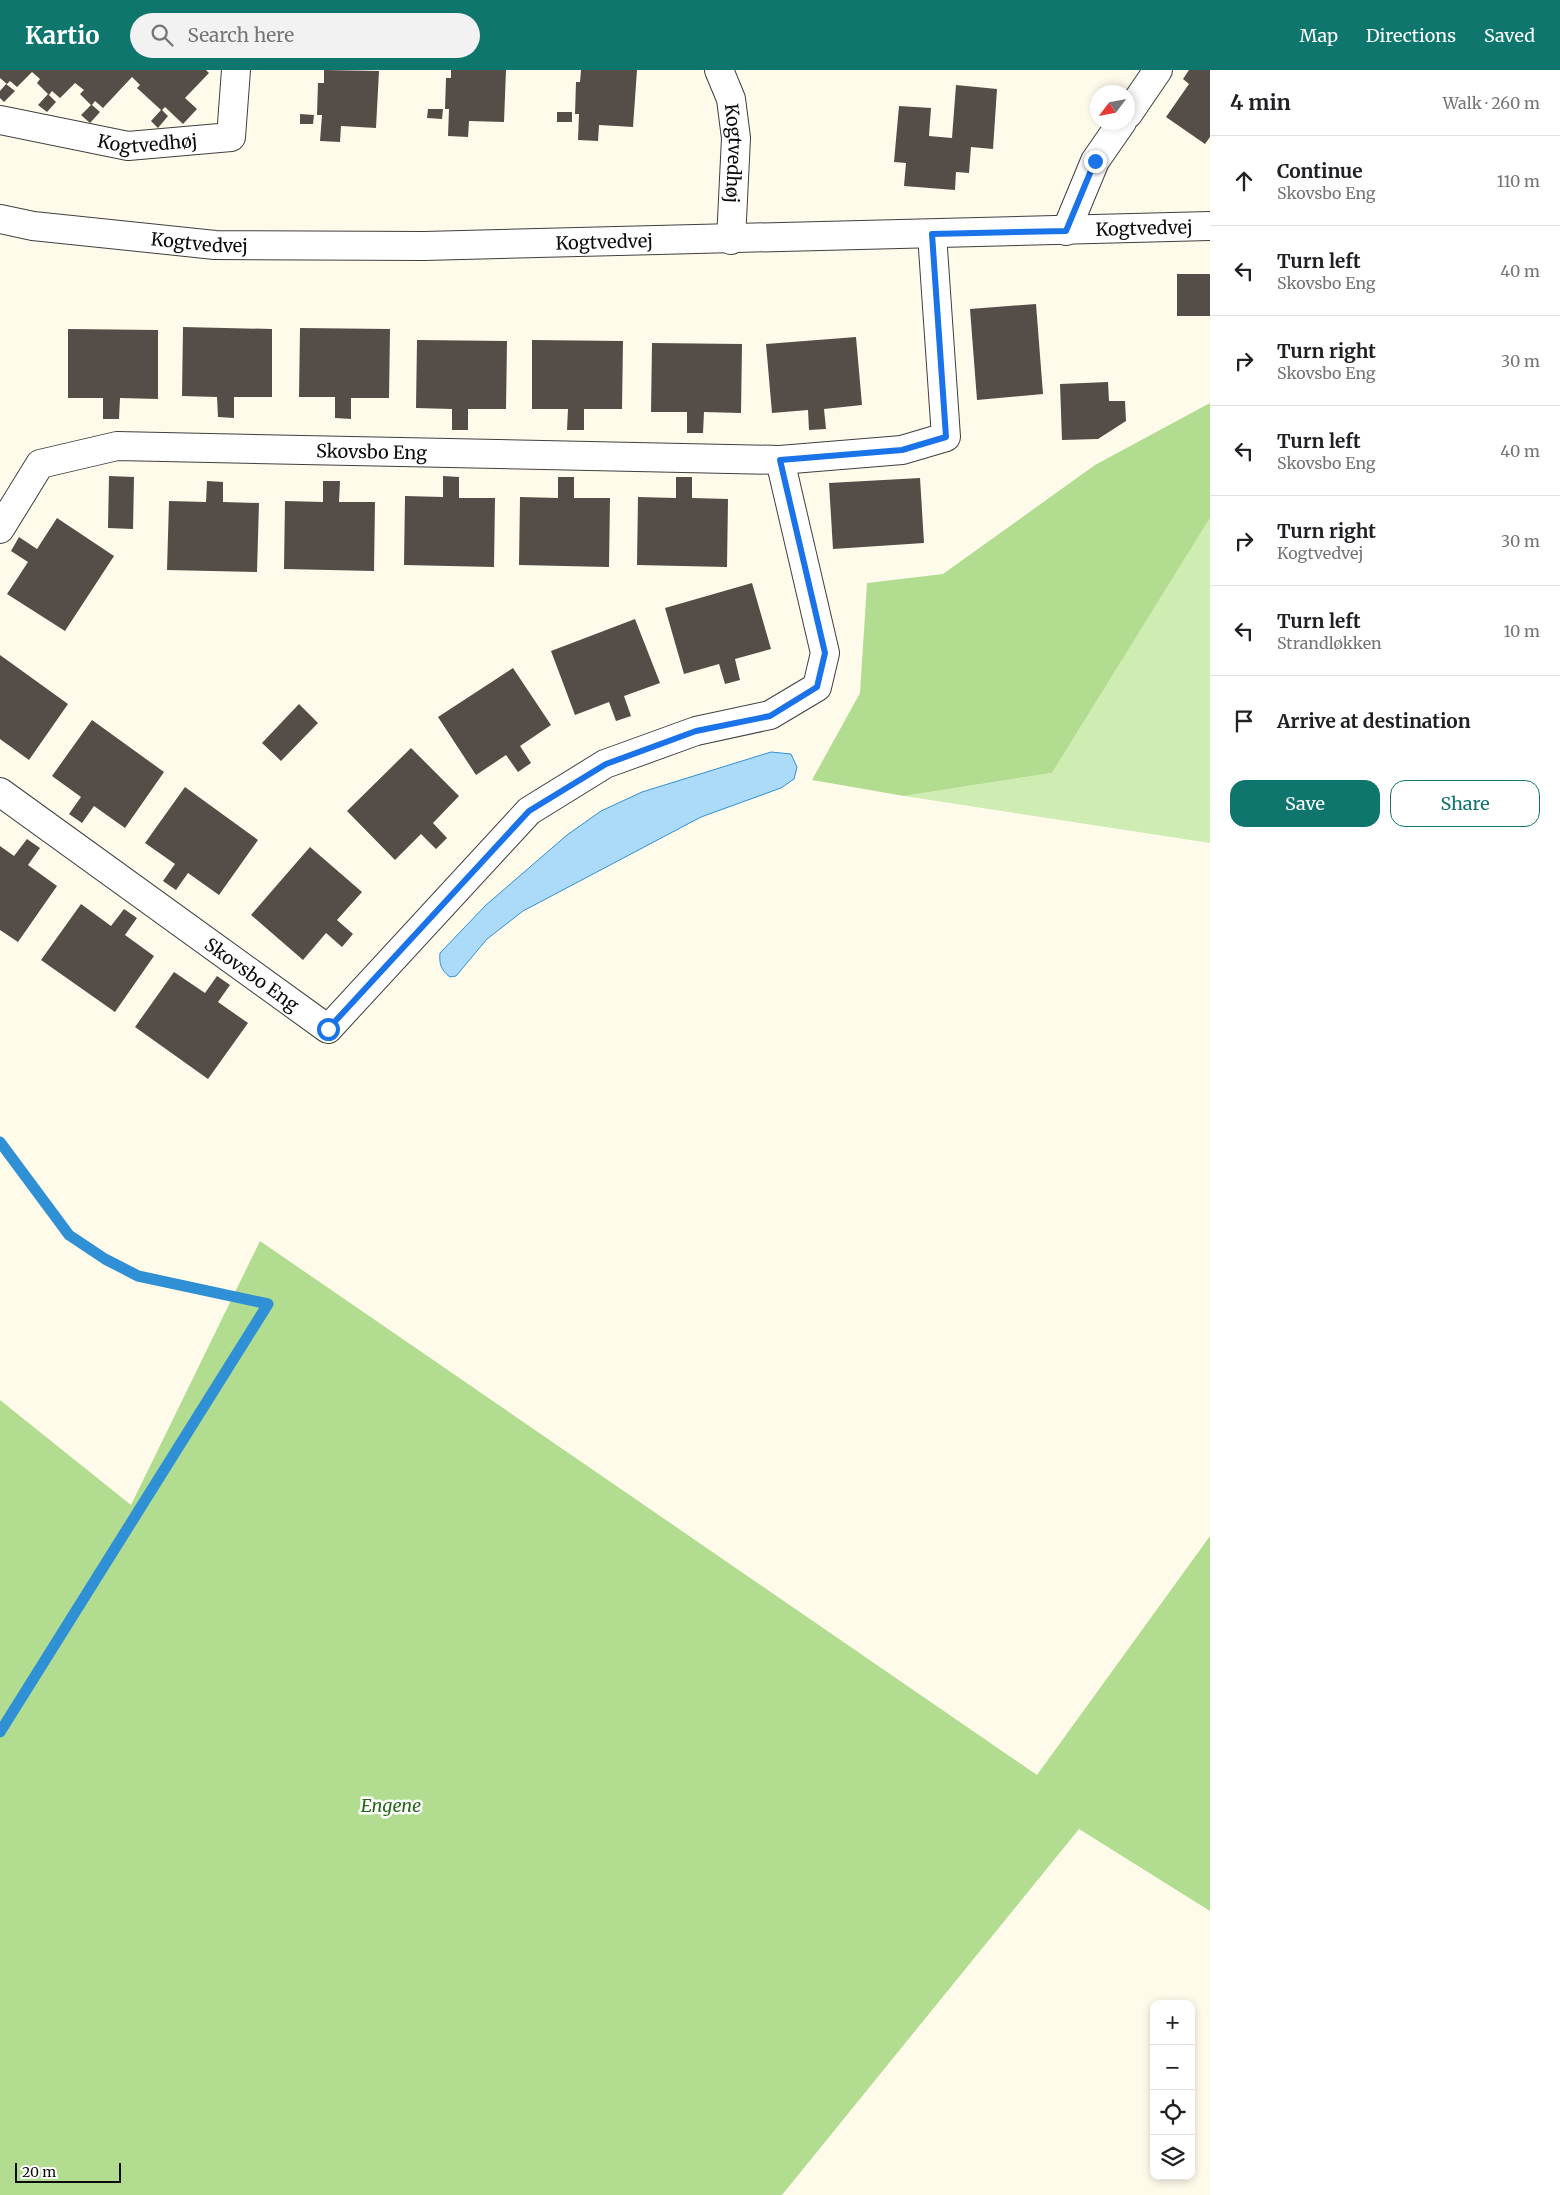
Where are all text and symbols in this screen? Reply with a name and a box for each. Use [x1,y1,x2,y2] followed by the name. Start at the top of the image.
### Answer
[130,13,480,58] search box
[25,20,100,51] text: Kartio
[148,21,176,49] icon: search
[188,23,294,47] text: Search here
[1300,24,1338,47] text: Map
[1366,24,1456,47] text: Directions
[1484,24,1535,47] text: Saved
[1090,85,1135,130] north arrow
[1230,89,1291,116] text: 4 min
[1443,93,1540,113] text: Walk · 260 m
[720,102,748,204] street label: Kogtvedhøj
[96,129,198,158] street label: Kogtvedhøj
[1084,150,1107,173] route end
[1277,159,1363,183] text: Continue
[1230,167,1258,195] icon: ahead
[1497,171,1540,191] text: 110 m
[1277,183,1375,203] text: Skovsbo Eng
[1095,215,1193,240] street label: Kogtvedvej
[150,227,248,257] street label: Kogtvedvej
[555,229,653,254] street label: Kogtvedvej
[1277,249,1361,273] text: Turn left
[1230,257,1258,285] icon: left
[1500,261,1540,281] text: 40 m
[1277,273,1375,293] text: Skovsbo Eng
[1277,339,1376,363] text: Turn right
[1230,347,1258,375] icon: right
[1501,351,1540,371] text: 30 m
[1277,363,1375,383] text: Skovsbo Eng
[1277,429,1361,453] text: Turn left
[1230,437,1258,465] icon: left
[316,439,427,464] street label: Skovsbo Eng
[1500,441,1540,461] text: 40 m
[1277,453,1375,473] text: Skovsbo Eng
[1277,519,1376,543] text: Turn right
[1230,527,1258,555] icon: right
[1501,531,1540,551] text: 30 m
[1277,543,1363,563] text: Kogtvedvej
[1277,609,1361,633] text: Turn left
[1230,617,1258,645] icon: left
[1503,621,1540,641] text: 10 m
[1277,633,1382,653] text: Strandløkken
[1230,707,1258,735] icon: arrive
[1277,709,1471,733] text: Arrive at destination
[1230,780,1380,827] button: Save
[1390,780,1540,827] button: Share
[200,932,304,1016] street label: Skovsbo Eng
[317,1018,340,1041] route start
[361,1794,421,1817] park label: Engene
[1150,2000,1195,2180] map controls
[1150,2000,1195,2045] button: +
[1150,2045,1195,2090] button: −
[1150,2090,1195,2135] button: locate
[1150,2135,1195,2180] button: layers
[15,2160,121,2183] scale bar
[22,2163,56,2181] text: 20 m

